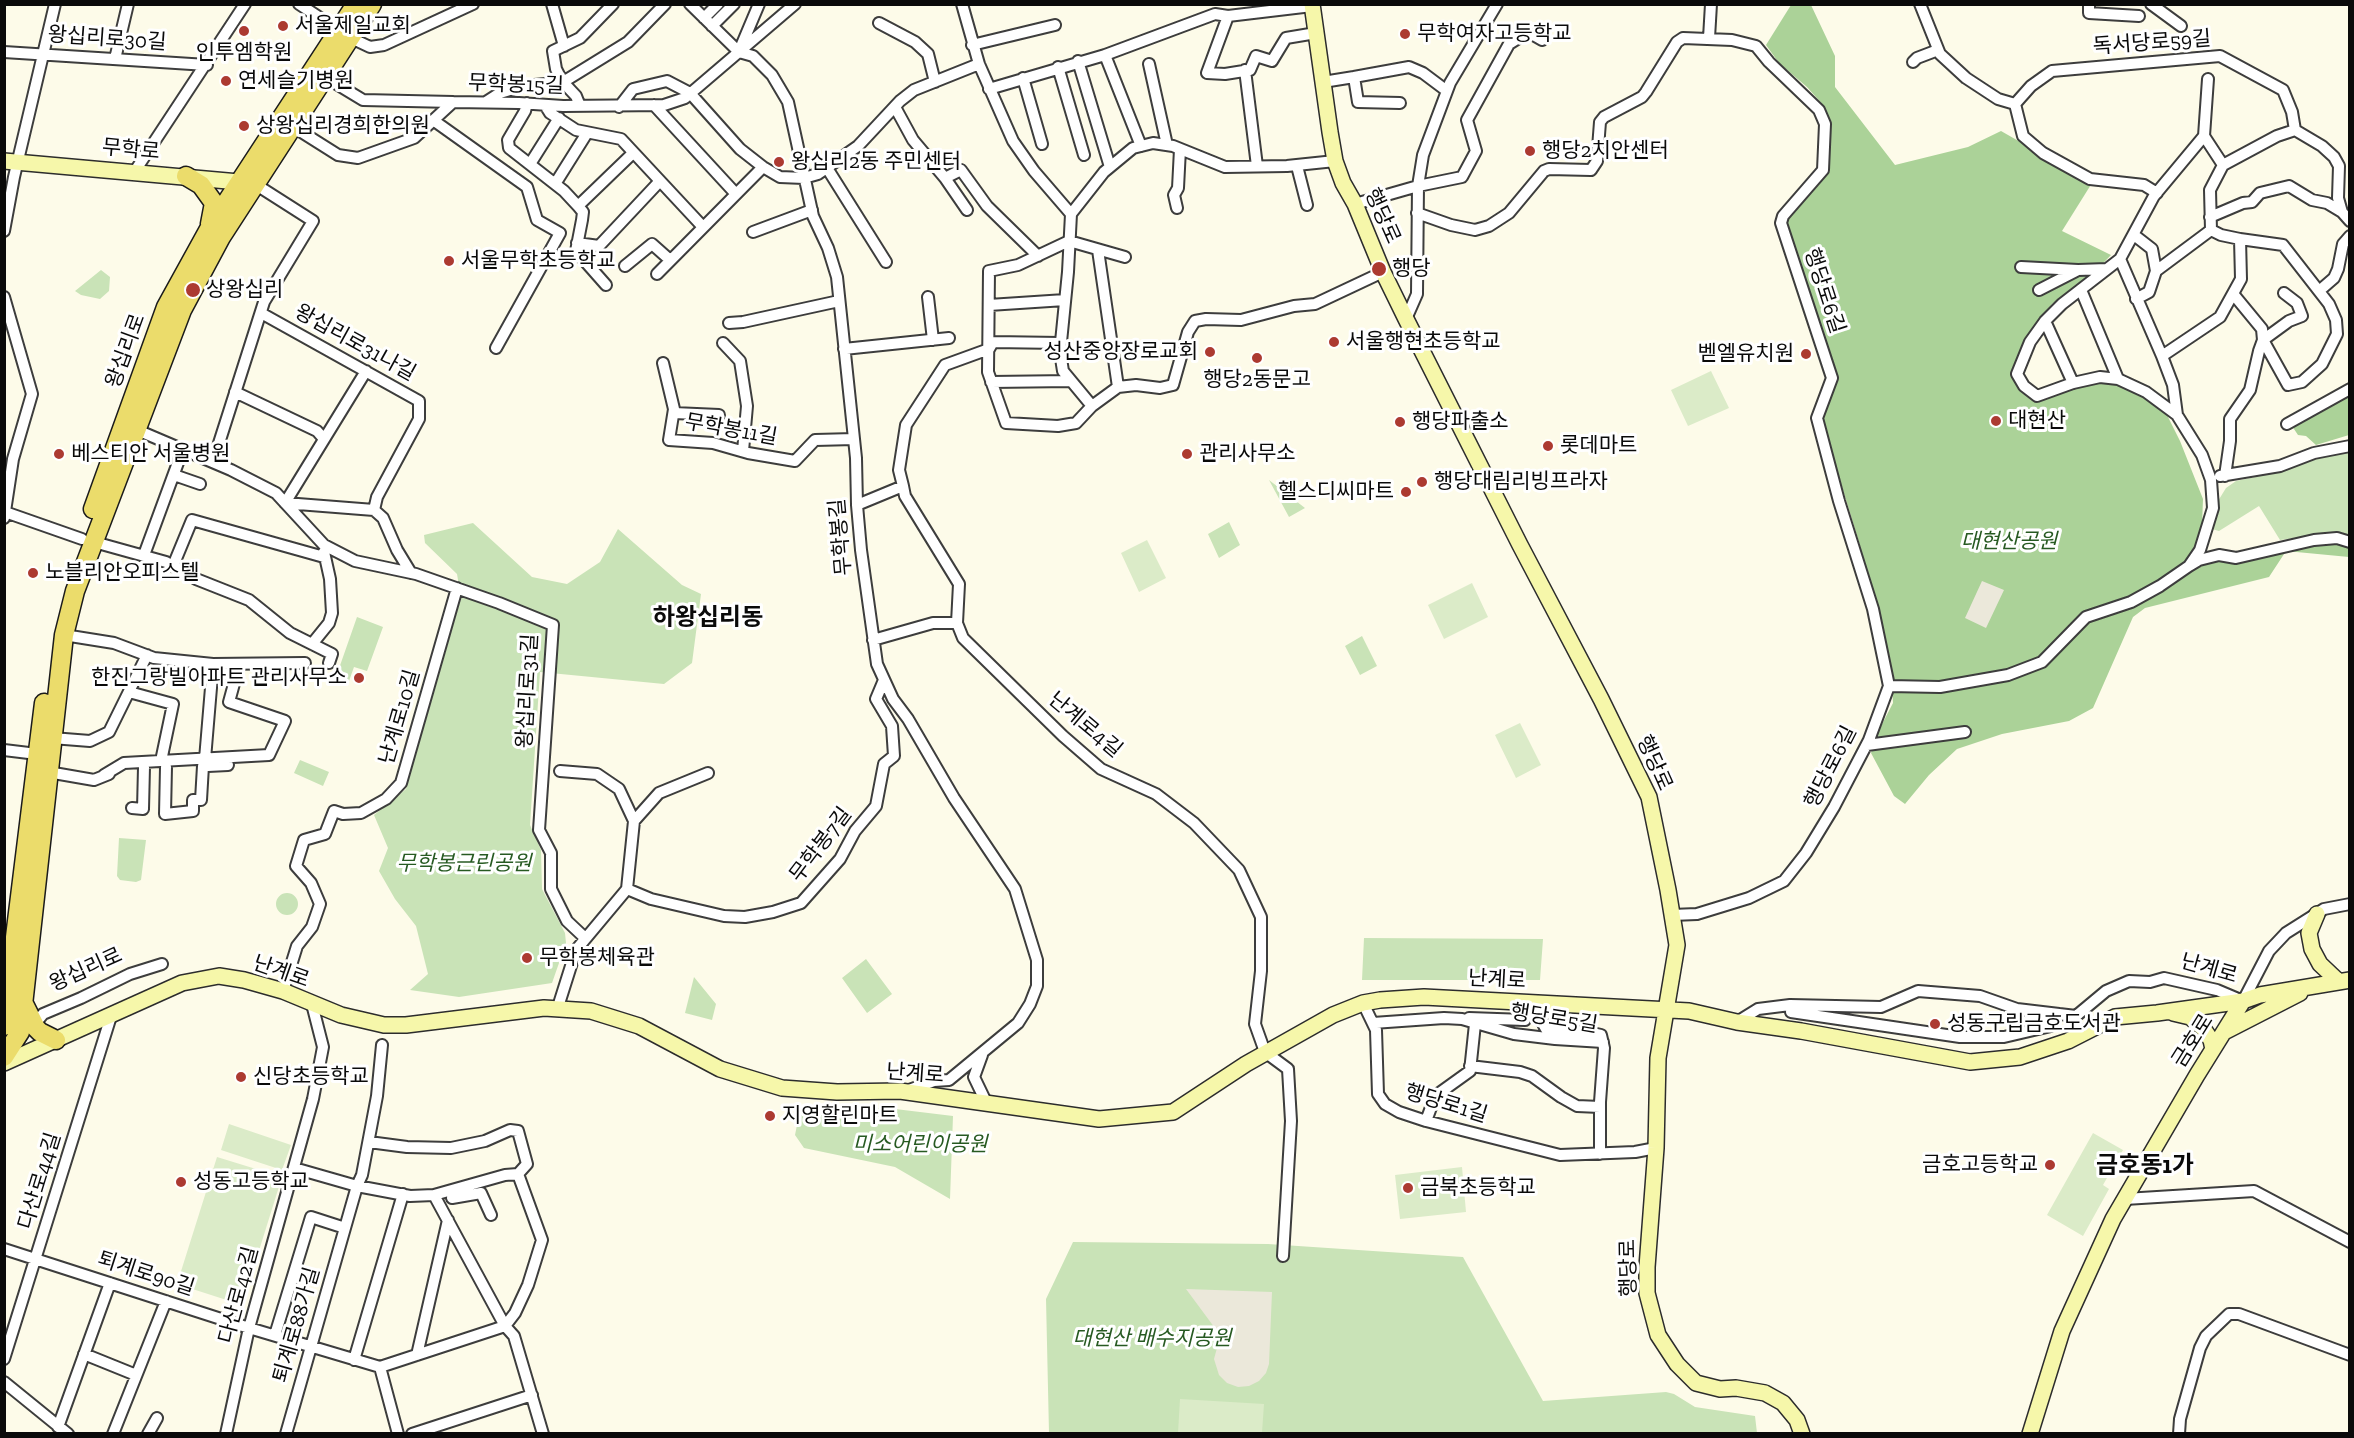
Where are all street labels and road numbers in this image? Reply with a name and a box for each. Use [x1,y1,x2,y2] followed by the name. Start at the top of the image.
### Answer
[47,22,167,56] street label: 왕십리로30길
[2092,26,2212,60] street label: 독서당로59길
[468,71,564,99] street label: 무학봉15길
[101,135,161,165] street label: 무학로
[1359,184,1405,248] street label: 행당로
[1798,245,1850,337] street label: 행당로6길
[290,299,420,387] street label: 왕십리로31나길
[101,310,151,392] street label: 왕십리로
[683,409,779,451] street label: 무학봉11길
[825,497,857,577] street label: 무학봉길
[512,633,544,749] street label: 왕십리로31길
[374,667,426,767] street label: 난계로10길
[1043,687,1127,763] street label: 난계로4길
[1800,722,1862,812] street label: 행당로6길
[1631,731,1677,795] street label: 행당로
[785,803,857,887] street label: 무학봉7길
[46,943,126,997] street label: 왕십리로
[2178,949,2240,989] street label: 난계로
[249,951,313,993] street label: 난계로
[1467,966,1527,994] street label: 난계로
[1509,1000,1599,1038] street label: 행당로5길
[2167,1010,2219,1072] street label: 금호로
[885,1059,945,1089] street label: 난계로
[1401,1079,1491,1129] street label: 행당로1길
[13,1130,67,1232] street label: 다산로44길
[1616,1239,1642,1297] street label: 행당로
[214,1244,264,1346] street label: 다산로42길
[94,1246,198,1302] street label: 퇴계로90길
[268,1264,326,1386] street label: 퇴계로88가길

